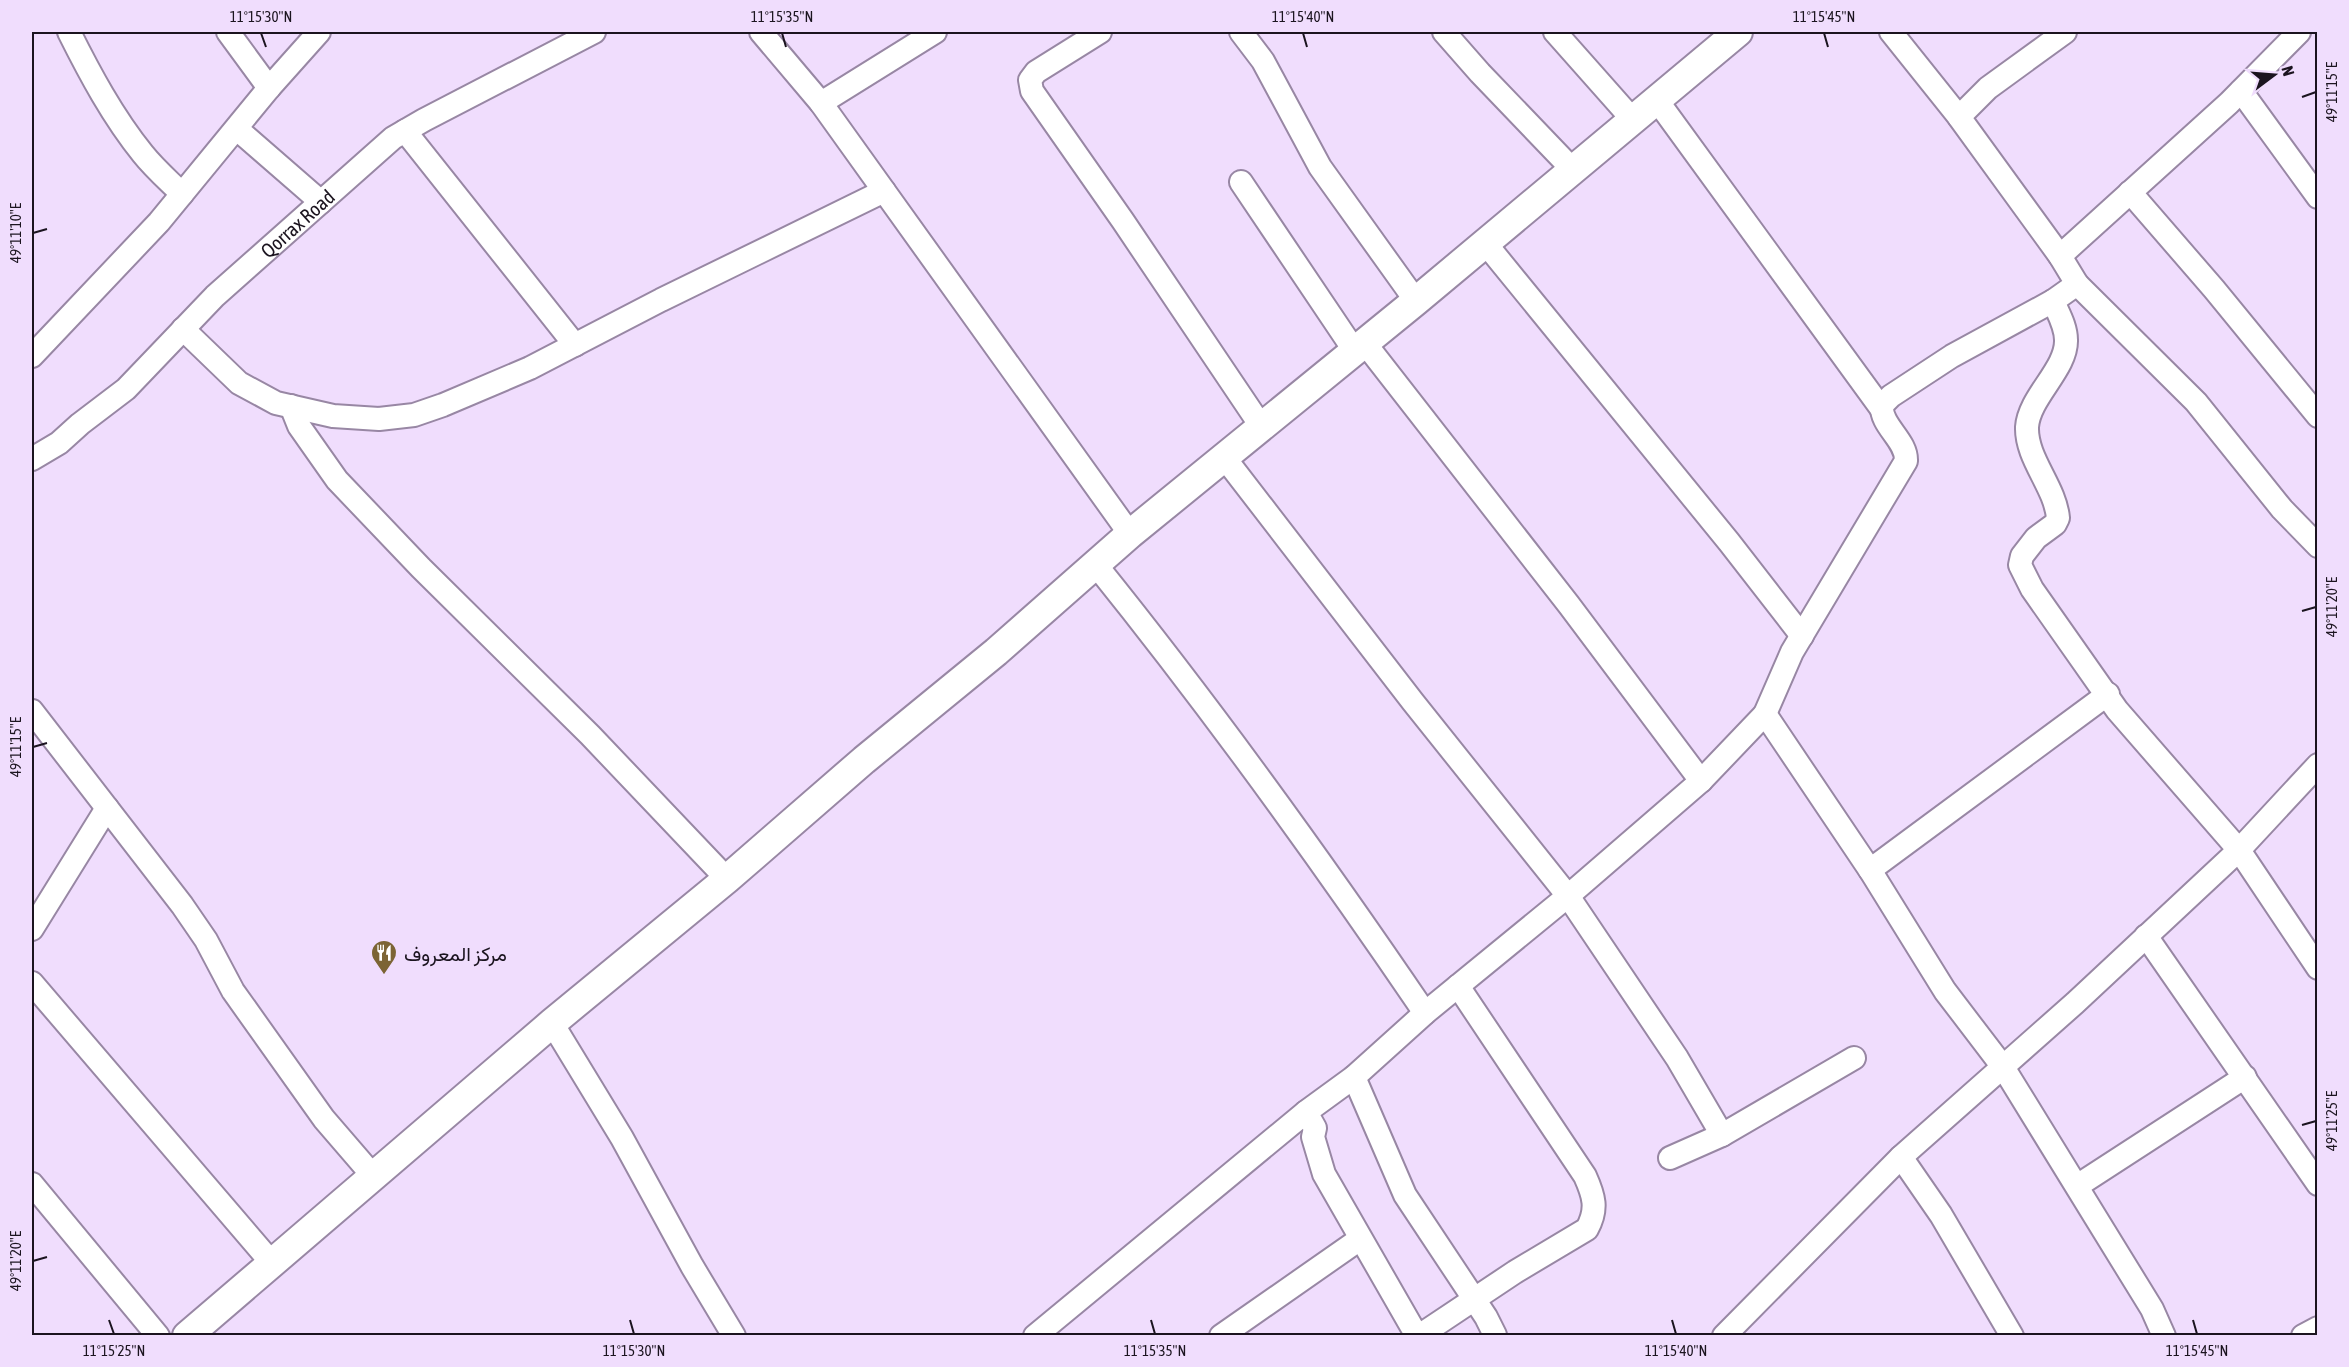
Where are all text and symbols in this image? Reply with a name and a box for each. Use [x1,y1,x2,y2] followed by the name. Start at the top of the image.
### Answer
[230,8,292,25] text: 11°15'30"N
[751,8,813,25] text: 11°15'35"N
[1272,8,1334,25] text: 11°15'40"N
[1793,8,1855,25] text: 11°15'45"N
[2244,45,2304,105] north arrow
[2323,61,2340,122] text: 49°11'15"E
[2278,64,2298,78] text: N
[255,184,339,262] street label: Qorrax Road
[7,202,24,263] text: 49°11'10"E
[2323,576,2340,637] text: 49°11'20"E
[7,716,24,777] text: 49°11'15"E
[369,938,399,976] restaurant icon: مركز المعروف
[404,942,507,967] place label: مركز المعروف
[2323,1090,2340,1151] text: 49°11'25"E
[7,1230,24,1291] text: 49°11'20"E
[83,1342,145,1359] text: 11°15'25"N
[603,1342,665,1359] text: 11°15'30"N
[1124,1342,1186,1359] text: 11°15'35"N
[1645,1342,1707,1359] text: 11°15'40"N
[2166,1342,2228,1359] text: 11°15'45"N

